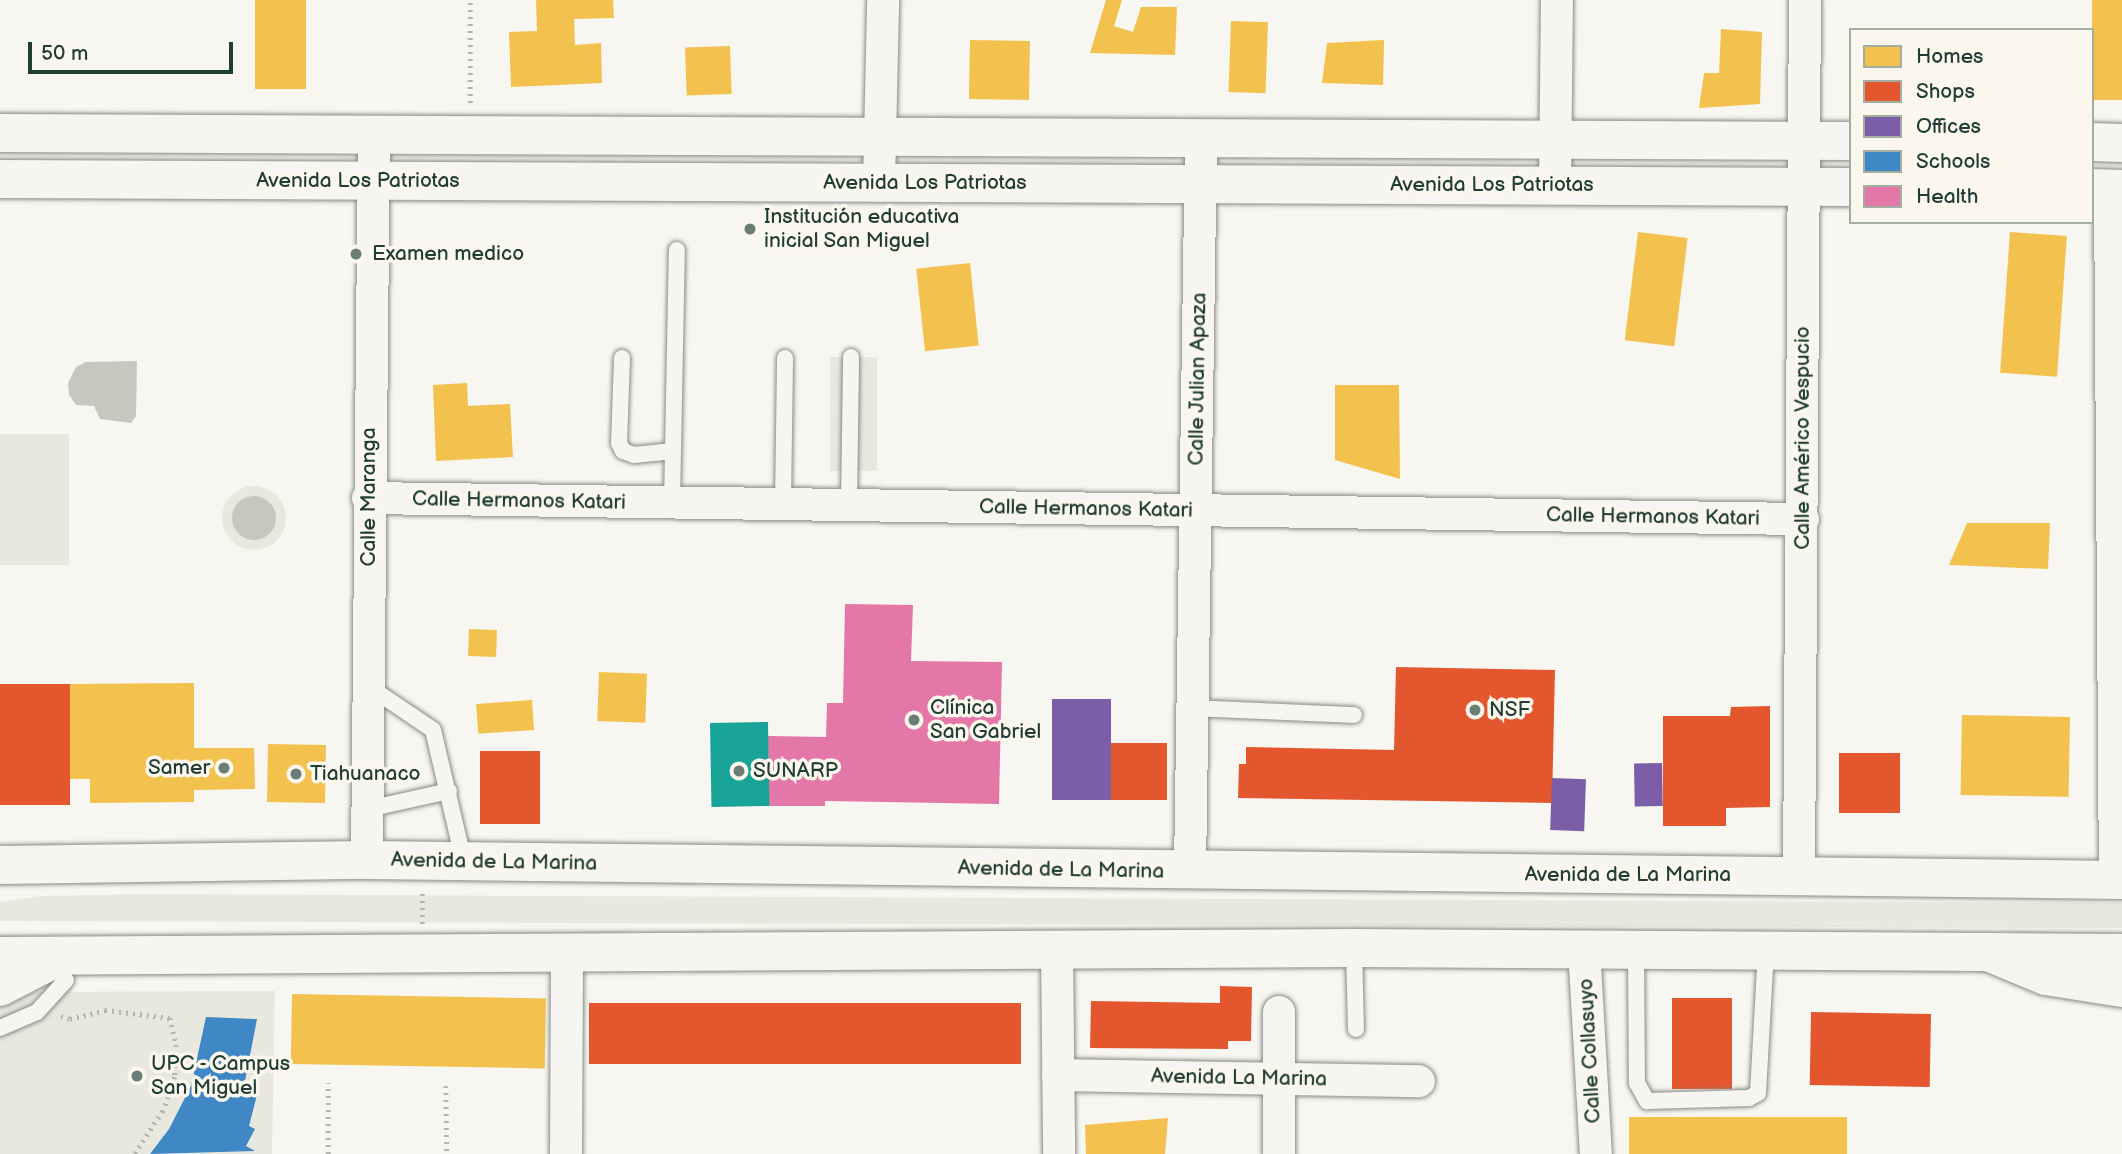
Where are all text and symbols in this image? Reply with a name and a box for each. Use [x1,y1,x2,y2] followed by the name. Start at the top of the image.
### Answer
[32,28,236,72] scale bar
[1849,28,2094,224] legend
[41,41,88,66] text: 50 m
[1916,44,1984,69] text: Homes
[1916,79,1975,104] text: Shops
[1916,114,1981,139] text: Offices
[1916,149,1990,174] text: Schools
[256,168,460,194] street label: Avenida Los Patriotas
[823,170,1027,196] street label: Avenida Los Patriotas
[1390,172,1594,198] street label: Avenida Los Patriotas
[1916,184,1978,209] text: Health
[764,204,959,254] place label: Institución educativa inicial San Miguel
[742,221,758,237] marker: Institución educativa inicial San Miguel
[372,241,524,267] place label: Examen medico
[346,244,366,264] marker: Examen medico
[1184,292,1212,466] street label: Calle Julian Apaza
[1790,326,1816,550] street label: Calle Américo Vespucio
[356,427,382,567] street label: Calle Maranga
[412,487,626,515] street label: Calle Hermanos Katari
[979,495,1193,523] street label: Calle Hermanos Katari
[1546,503,1760,531] street label: Calle Hermanos Katari
[930,695,1041,745] place label: Clínica San Gabriel
[1489,697,1530,723] place label: NSF
[1467,702,1483,718] marker: NSF
[904,710,924,730] marker: Clínica San Gabriel
[148,755,210,781] place label: Samer
[753,758,838,784] place label: SUNARP
[216,760,232,776] marker: Samer
[310,761,421,787] place label: Tiahuanaco
[731,763,747,779] marker: SUNARP
[288,766,304,782] marker: Tiahuanaco
[391,848,597,876] street label: Avenida de La Marina
[958,856,1164,884] street label: Avenida de La Marina
[1525,862,1731,888] street label: Avenida de La Marina
[1574,978,1606,1124] street label: Calle Collasuyo
[151,1051,292,1101] place label: UPC - Campus San Miguel
[1151,1064,1327,1092] street label: Avenida La Marina
[129,1068,145,1084] marker: UPC - Campus San Miguel

